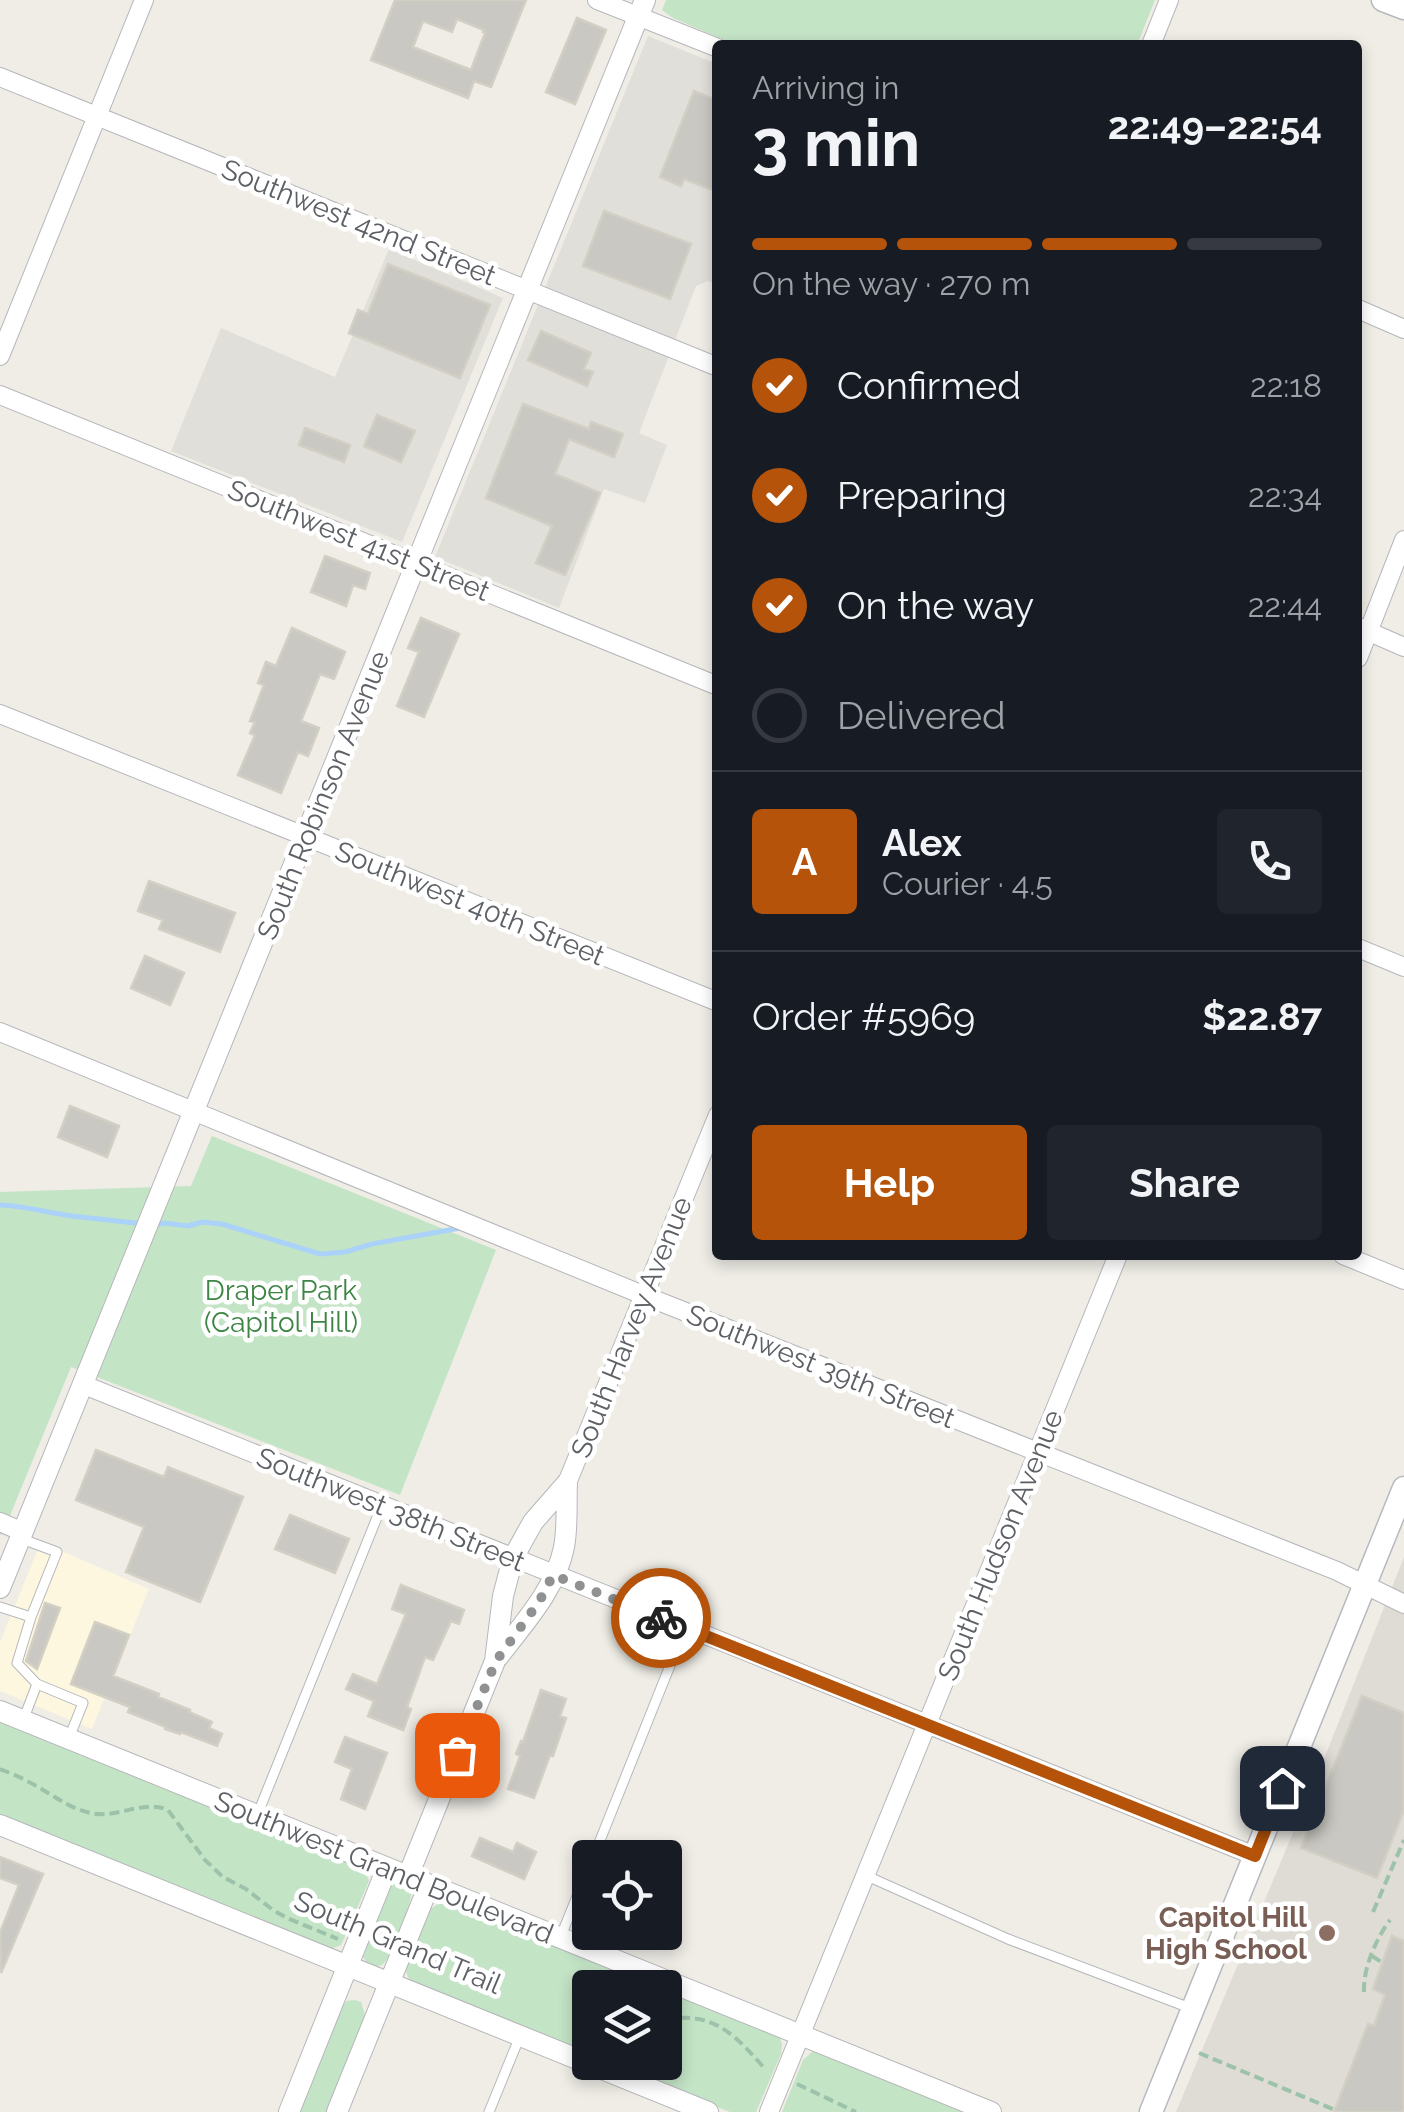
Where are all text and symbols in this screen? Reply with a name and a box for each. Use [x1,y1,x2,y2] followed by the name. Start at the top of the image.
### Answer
[752,69,899,106] text: Arriving in
[1108,103,1322,148] text: 22:49–22:54
[752,105,920,181] text: 3 min
[217,152,501,293] street label: Southwest 42nd Street
[752,265,1030,302] text: On the way · 270 m
[752,358,807,413] icon: check
[837,363,1021,408] text: Confirmed
[1250,367,1322,404] text: 22:18
[752,468,807,523] icon: check
[223,473,495,608] street label: Southwest 41st Street
[837,473,1007,518] text: Preparing
[1248,477,1322,514] text: 22:34
[752,578,807,633] icon: check
[837,583,1034,628] text: On the way
[1248,587,1322,624] text: 22:44
[250,646,397,944] street label: South Robinson Avenue
[837,693,1006,738] text: Delivered
[1217,809,1322,914] button: phone
[882,820,962,865] text: Alex
[330,834,610,973] street label: Southwest 40th Street
[792,839,817,884] text: A
[882,865,1053,902] text: Courier · 4.5
[752,994,975,1039] text: Order #5969
[1202,994,1322,1039] text: $22.87
[752,1125,1027,1240] button: Help
[1047,1125,1322,1240] button: Share
[564,1192,699,1462] street label: South Harvey Avenue
[204,1274,358,1339] park label: Draper Park (Capitol Hill)
[682,1298,960,1436] street label: Southwest 39th Street
[931,1405,1070,1685] street label: South Hudson Avenue
[252,1441,530,1579] street label: Southwest 38th Street
[611,1568,711,1668] courier
[634,1591,689,1646] icon: bike
[415,1713,500,1798] pin
[430,1728,485,1783] icon: bag
[1240,1746,1325,1831] pin
[1255,1761,1310,1816] icon: home
[210,1784,558,1951] street label: Southwest Grand Boulevard
[572,1840,682,2080] map controls
[572,1840,682,1950] button: locate
[289,1884,507,2001] street label: South Grand Trail
[1145,1901,1307,1966] place label: Capitol Hill High School
[1316,1922,1338,1944] marker: Capitol Hill High School
[572,1970,682,2080] button: layers

